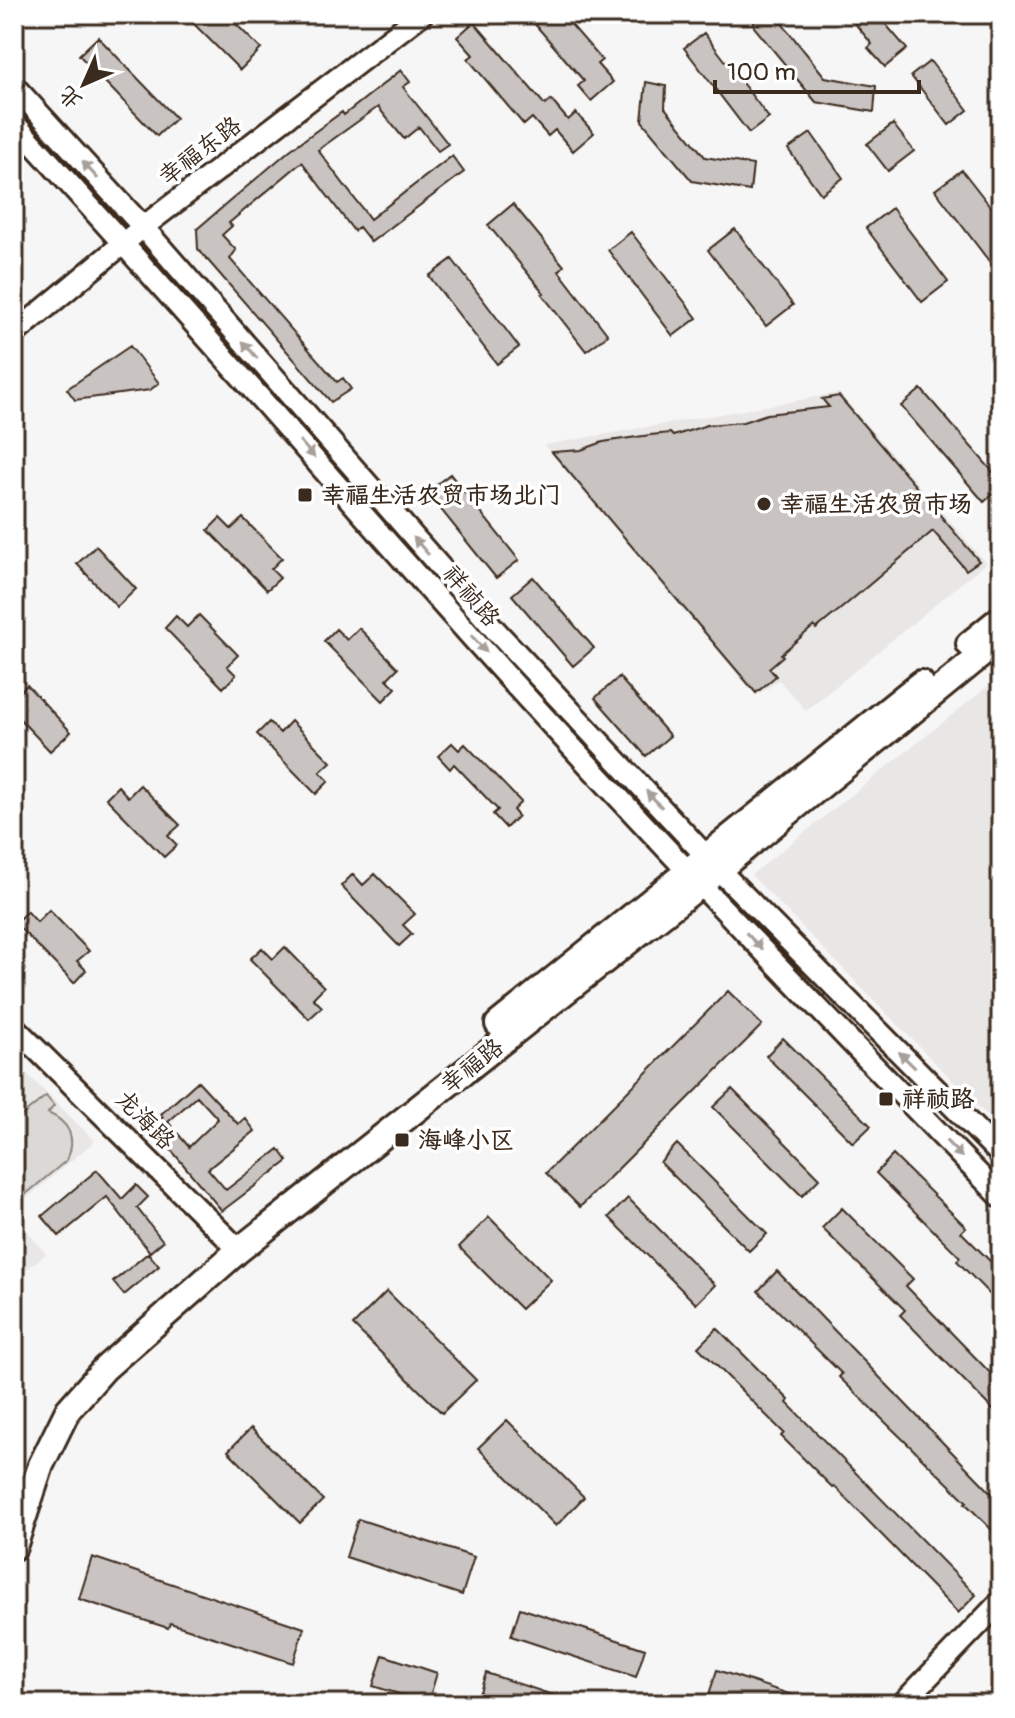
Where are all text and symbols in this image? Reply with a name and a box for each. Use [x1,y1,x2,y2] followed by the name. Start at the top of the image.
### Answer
[44,44,124,124] north arrow
[715,44,919,94] scale bar
[727,58,796,87] text: 100 m
[53,80,88,115] text: 北
[153,111,247,191] street label: 幸福东路
[82,160,100,179] one-way arrow
[242,341,260,360] one-way arrow
[297,440,315,459] one-way arrow
[321,481,561,510] place label: 幸福生活农贸市场北门
[296,486,314,504] marker: 幸福生活农贸市场北门
[780,490,972,519] place label: 幸福生活农贸市场
[755,495,773,513] marker: 幸福生活农贸市场
[413,536,431,555] one-way arrow
[436,559,506,633] street label: 祥祯路
[469,635,487,654] one-way arrow
[646,790,664,809] one-way arrow
[744,931,763,950] one-way arrow
[435,1032,509,1100] street label: 幸福路
[898,1051,917,1070] one-way arrow
[109,1084,181,1156] street label: 龙海路
[902,1085,975,1114] place label: 祥祯路
[877,1090,895,1108] marker: 祥祯路
[418,1126,514,1155] place label: 海峰小区
[393,1131,411,1149] marker: 海峰小区
[944,1139,963,1158] one-way arrow

